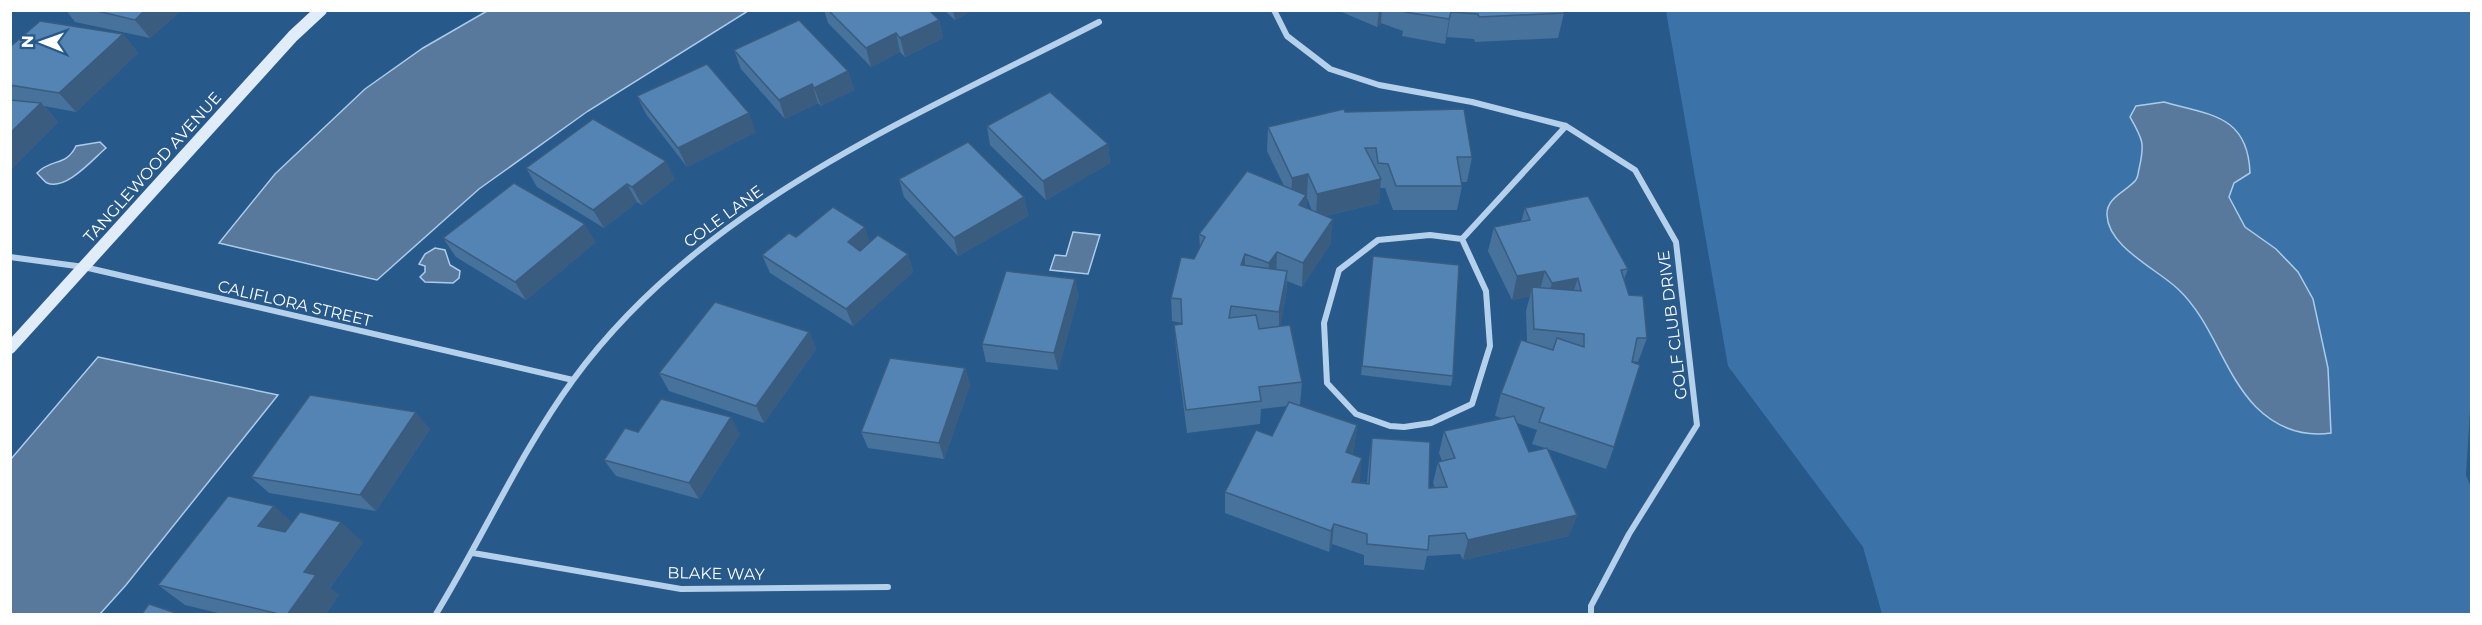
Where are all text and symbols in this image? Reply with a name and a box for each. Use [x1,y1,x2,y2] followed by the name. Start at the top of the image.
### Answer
[12,12,72,72] north arrow
[18,35,37,48] text: N
[80,88,225,247] street label: TANGLEWOOD AVENUE
[680,181,767,251] street label: COLE LANE
[1654,249,1691,401] street label: GOLF CLUB DRIVE
[216,276,375,331] street label: CALIFLORA STREET
[667,563,766,584] street label: BLAKE WAY

